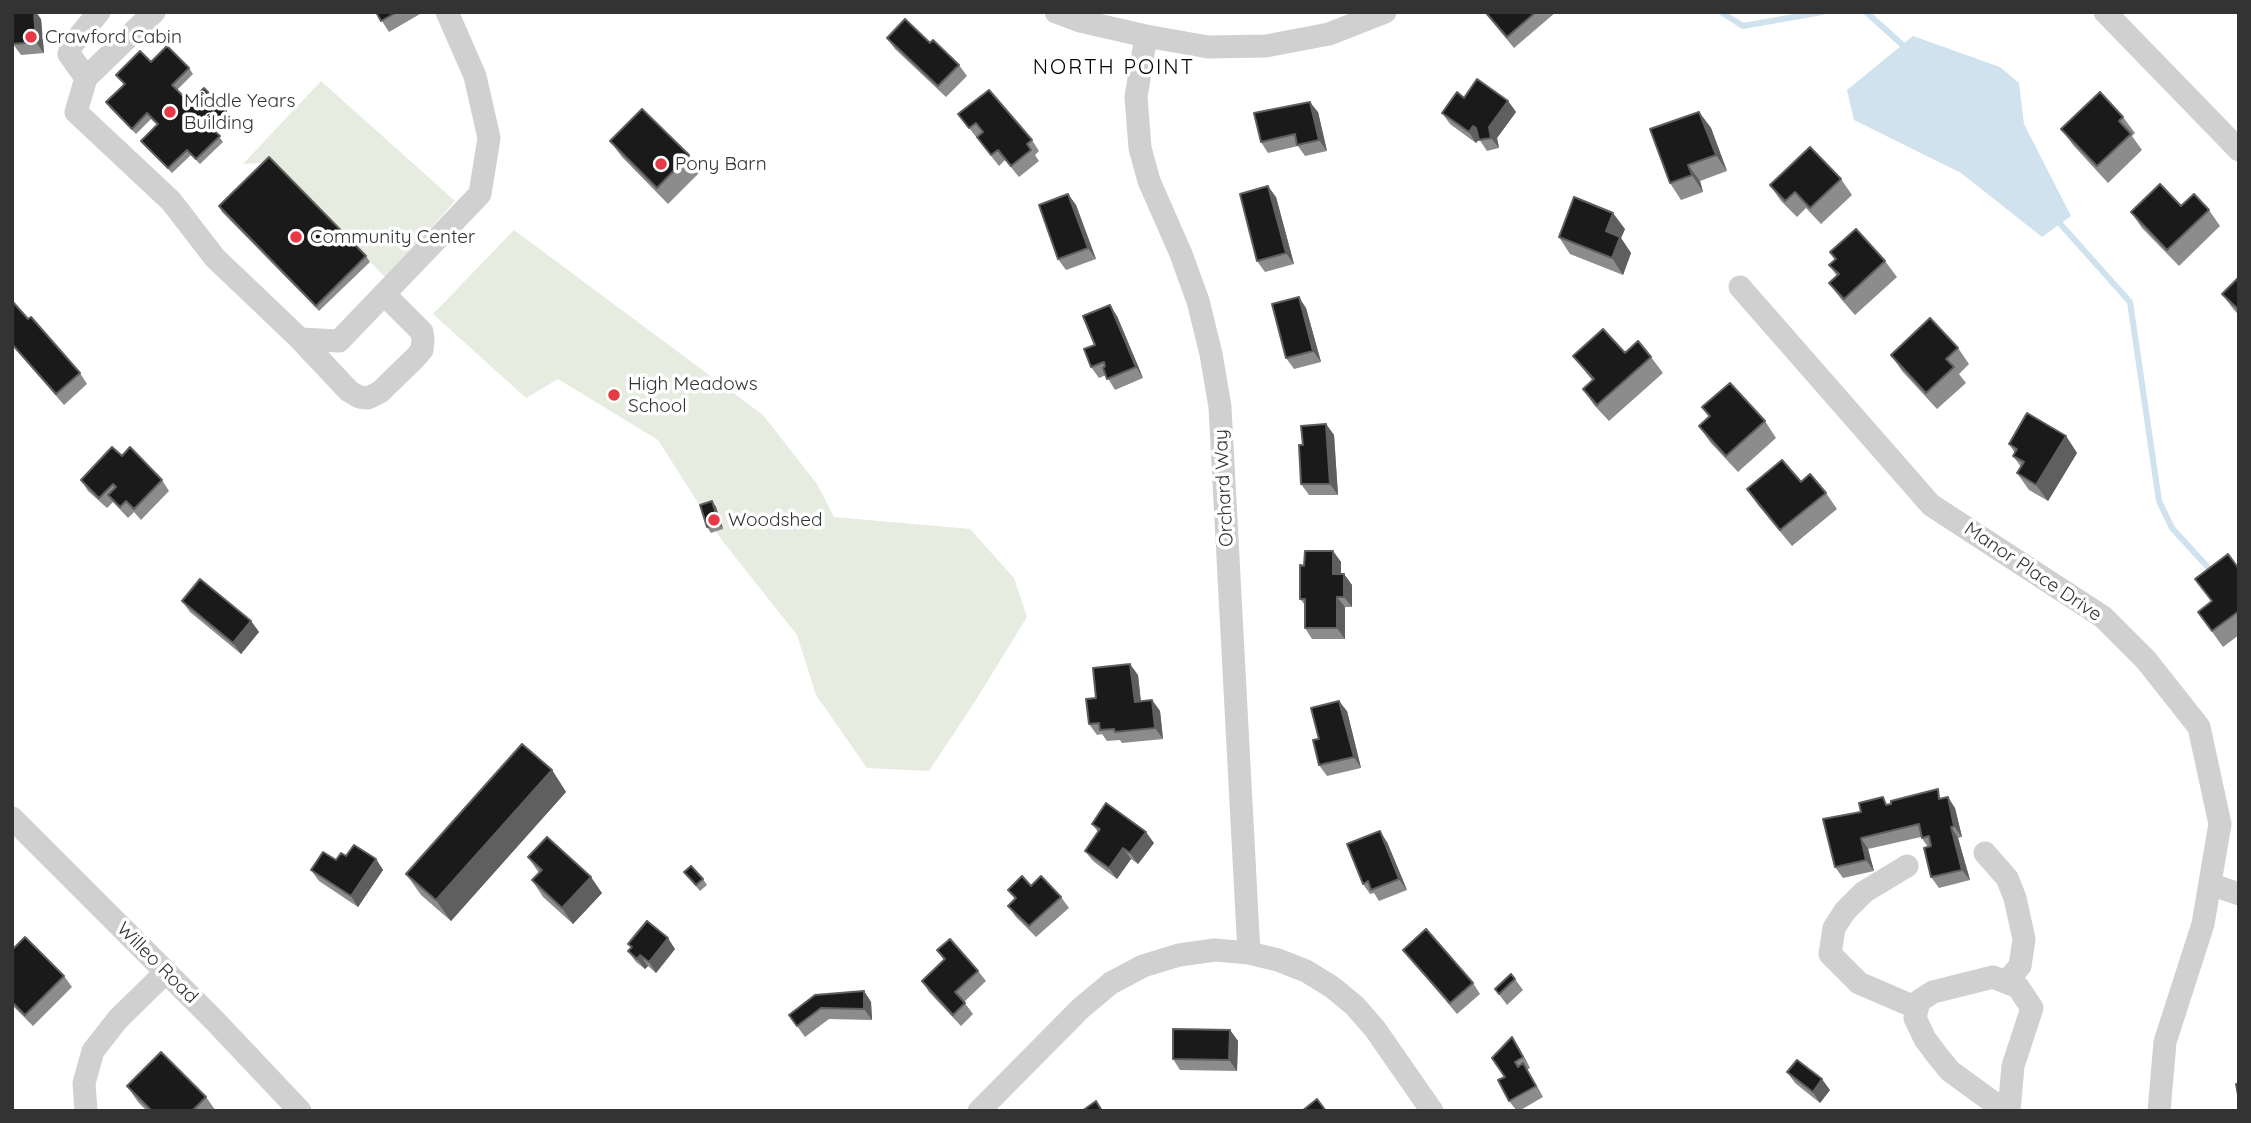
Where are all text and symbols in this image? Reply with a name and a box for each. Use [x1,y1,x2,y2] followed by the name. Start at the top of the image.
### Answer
[45,26,182,48] place label: Crawford Cabin
[23,29,39,45] marker: Crawford Cabin
[1034,55,1194,81] district label: NORTH POINT
[184,90,295,134] place label: Middle Years Building
[162,104,178,120] marker: Middle Years Building
[675,153,767,175] place label: Pony Barn
[653,156,669,172] marker: Pony Barn
[310,226,475,248] place label: Community Center
[288,229,304,245] marker: Community Center
[628,373,758,417] place label: High Meadows School
[606,387,622,403] marker: High Meadows School
[1210,429,1238,547] street label: Orchard Way
[728,509,822,531] place label: Woodshed
[706,512,722,528] marker: Woodshed
[1960,518,2106,626] street label: Manor Place Drive
[112,918,202,1008] street label: Willeo Road

